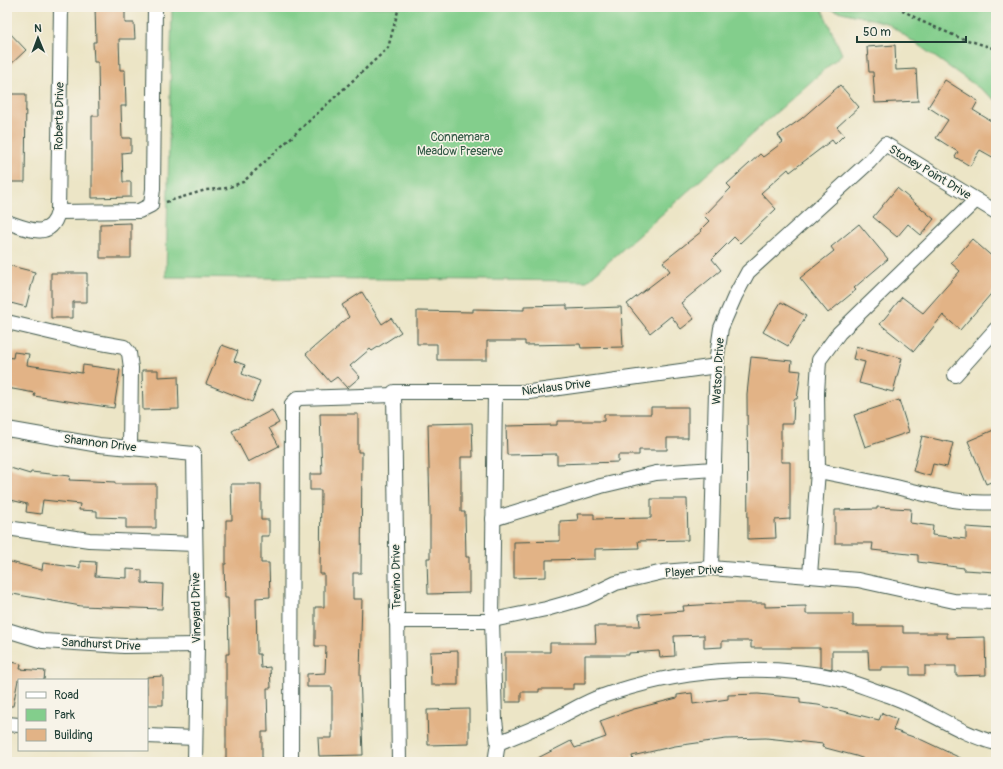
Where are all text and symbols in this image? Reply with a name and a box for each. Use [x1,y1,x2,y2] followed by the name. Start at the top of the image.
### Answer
[18,18,58,58] north arrow
[857,18,966,44] scale bar
[34,22,42,35] text: N
[863,25,891,40] text: 50 m
[51,82,68,150] street label: Roberta Drive
[417,130,503,159] park label: Connemara Meadow Preserve
[886,142,974,203] street label: Stoney Point Drive
[709,337,728,405] street label: Watson Drive
[521,376,591,399] street label: Nicklaus Drive
[63,432,137,455] street label: Shannon Drive
[388,544,405,610] street label: Trevino Drive
[664,562,724,581] street label: Player Drive
[188,572,205,643] street label: Vineyard Drive
[61,635,141,654] street label: Sandhurst Drive
[18,679,148,751] legend
[54,688,79,703] text: Road
[54,708,75,723] text: Park
[54,728,93,743] text: Building

